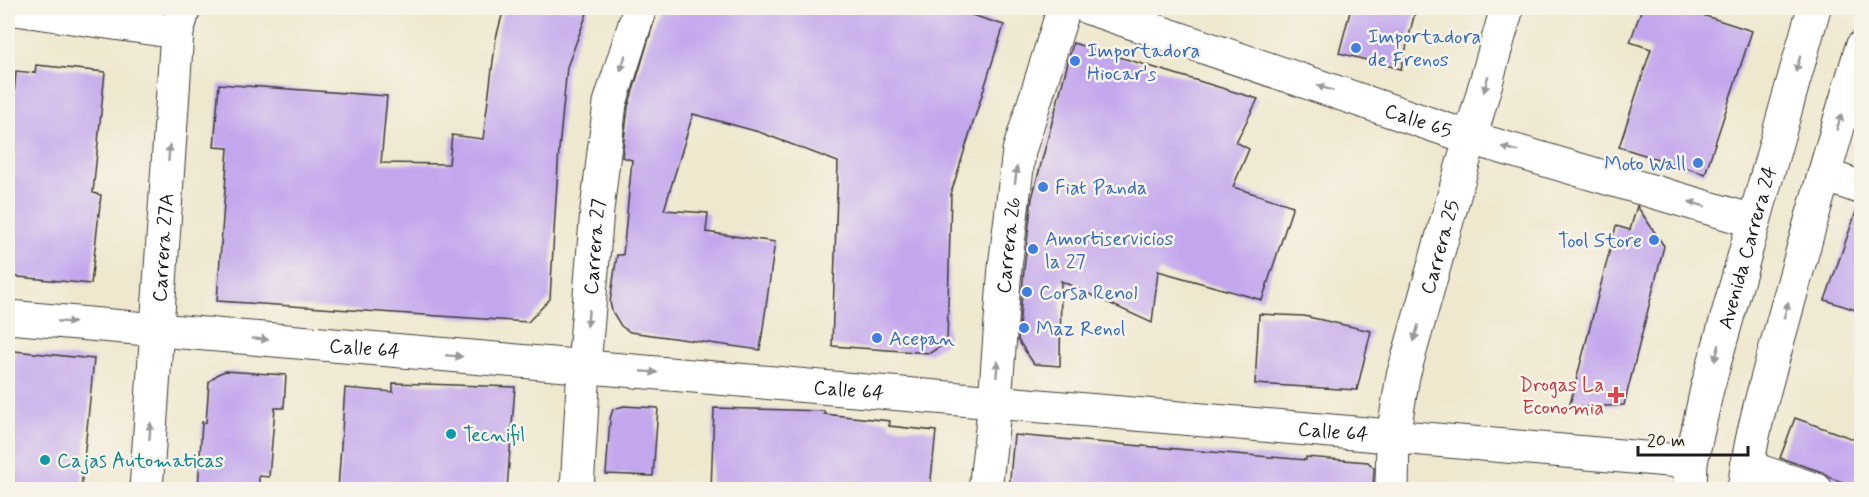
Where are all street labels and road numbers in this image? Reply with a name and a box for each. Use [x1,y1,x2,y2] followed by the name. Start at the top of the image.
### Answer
[1381,98,1455,145] street label: Calle 65
[1712,163,1784,332] street label: Avenida Carrera 24
[147,192,181,303] street label: Carrera 27A
[991,195,1028,295] street label: Carrera 26
[578,197,613,296] street label: Carrera 27
[1415,197,1467,298] street label: Carrera 25
[328,333,401,366] street label: Calle 64
[812,374,885,407] street label: Calle 64
[1297,416,1369,449] street label: Calle 64

